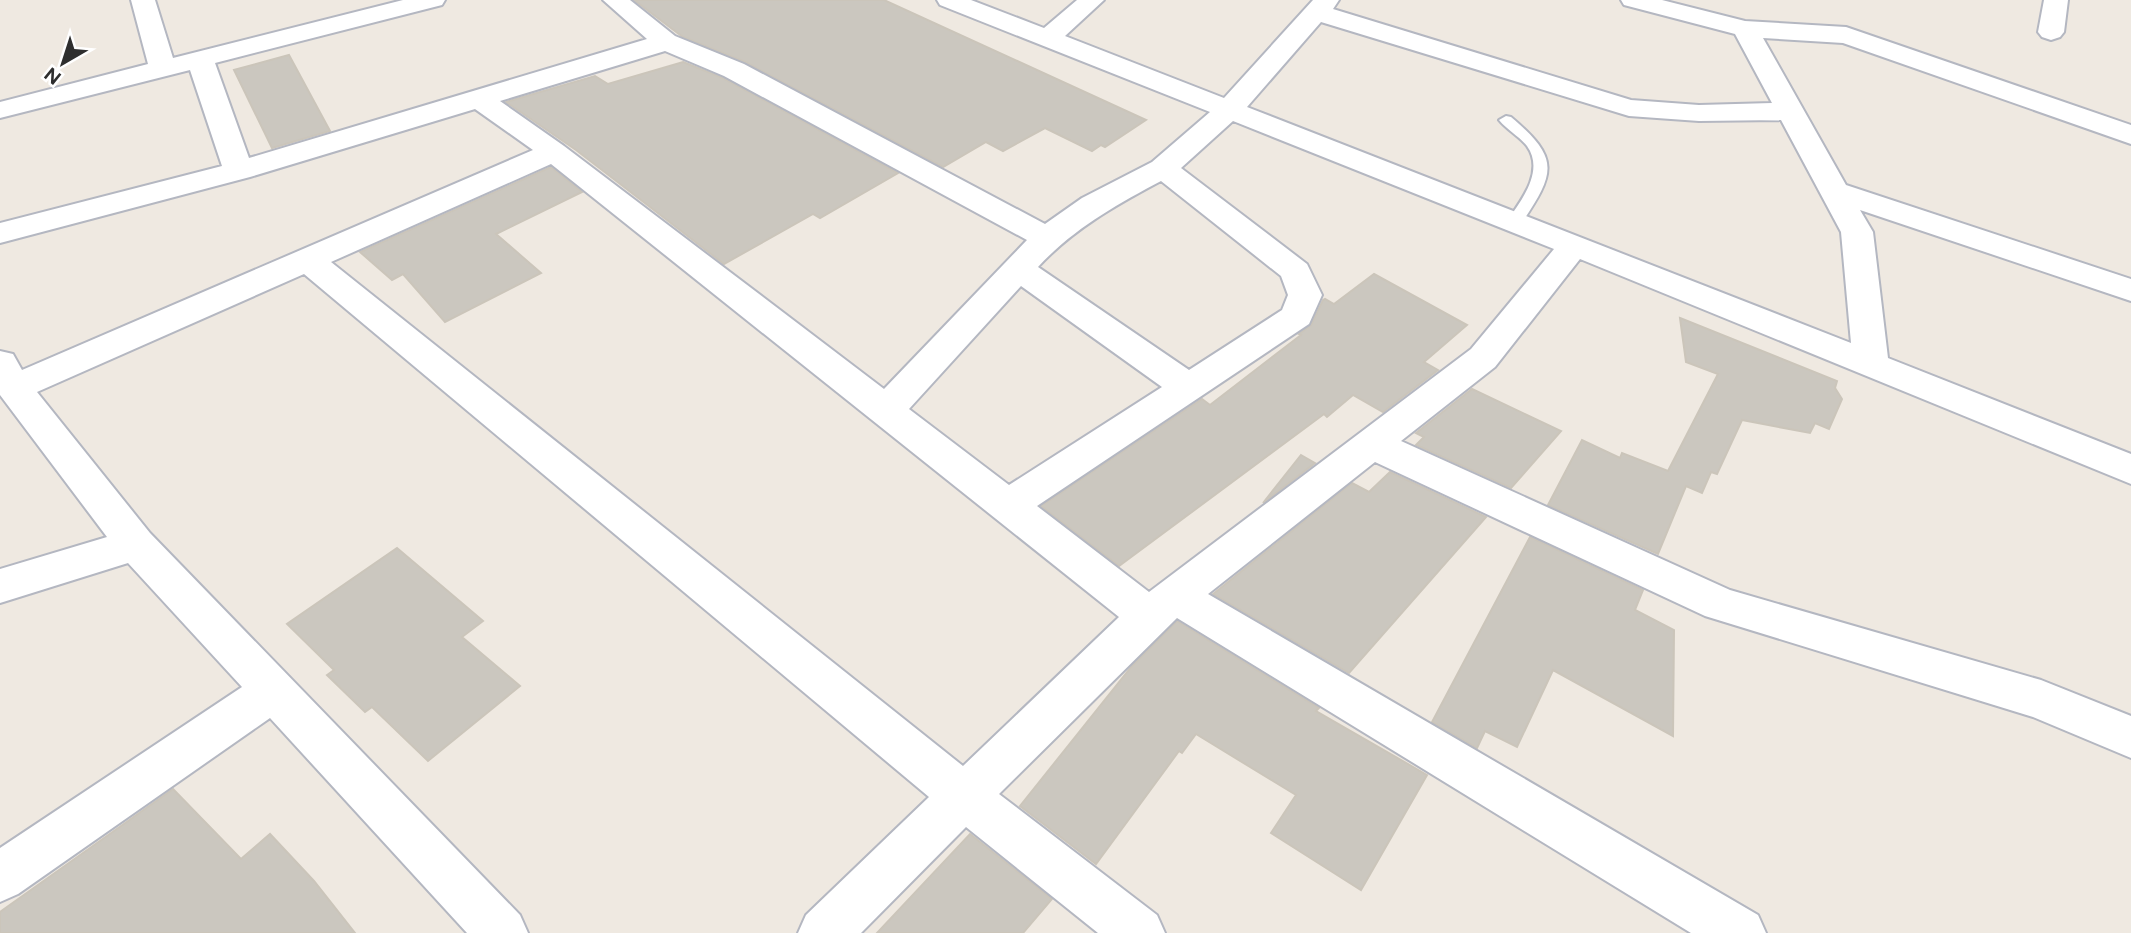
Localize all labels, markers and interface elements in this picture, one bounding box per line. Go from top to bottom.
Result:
north arrow [28,28,98,98]
text: N [40,62,66,89]

